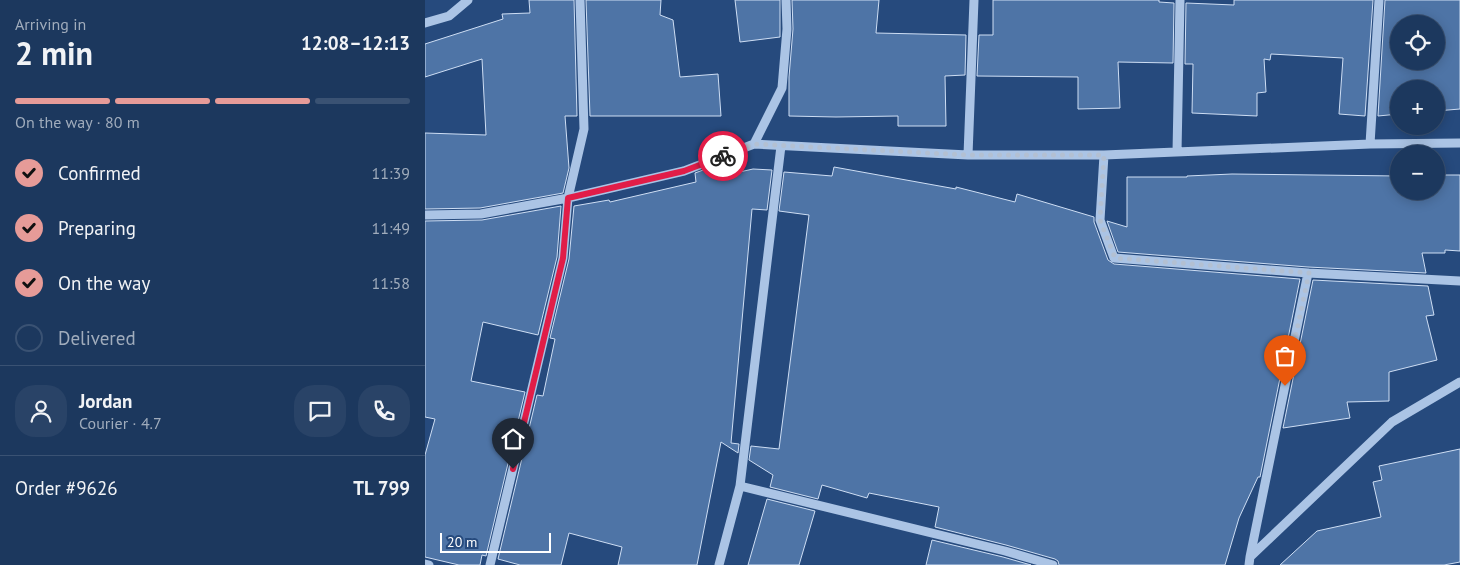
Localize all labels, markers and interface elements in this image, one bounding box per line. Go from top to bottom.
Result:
text: Arriving in [15,14,86,34]
map controls [1390,15,1445,200]
button: locate [1390,15,1445,70]
text: 12:08–12:13 [301,31,410,55]
text: 2 min [15,32,93,74]
button: + [1390,80,1445,135]
text: On the way · 80 m [15,112,140,132]
courier [698,131,748,181]
icon: bike [709,142,737,170]
button: − [1390,145,1445,200]
icon: check [15,159,43,187]
text: Confirmed [58,161,141,185]
text: 11:39 [372,163,410,183]
icon: check [15,214,43,242]
text: Preparing [58,216,136,240]
text: 11:49 [372,218,410,238]
icon: check [15,269,43,297]
text: On the way [58,271,150,295]
text: 11:58 [372,273,410,293]
text: Delivered [58,326,136,350]
pin [1264,335,1306,386]
icon: bag [1271,342,1299,370]
button: person [15,385,67,437]
button: chat [294,385,346,437]
button: phone [358,385,410,437]
text: Jordan [79,389,132,413]
text: Courier · 4.7 [79,413,162,433]
pin [492,418,534,469]
icon: home [499,425,527,453]
text: Order #9626 [15,476,118,500]
text: TL 799 [353,476,410,500]
scale bar [440,530,551,553]
text: 20 m [447,533,477,551]

